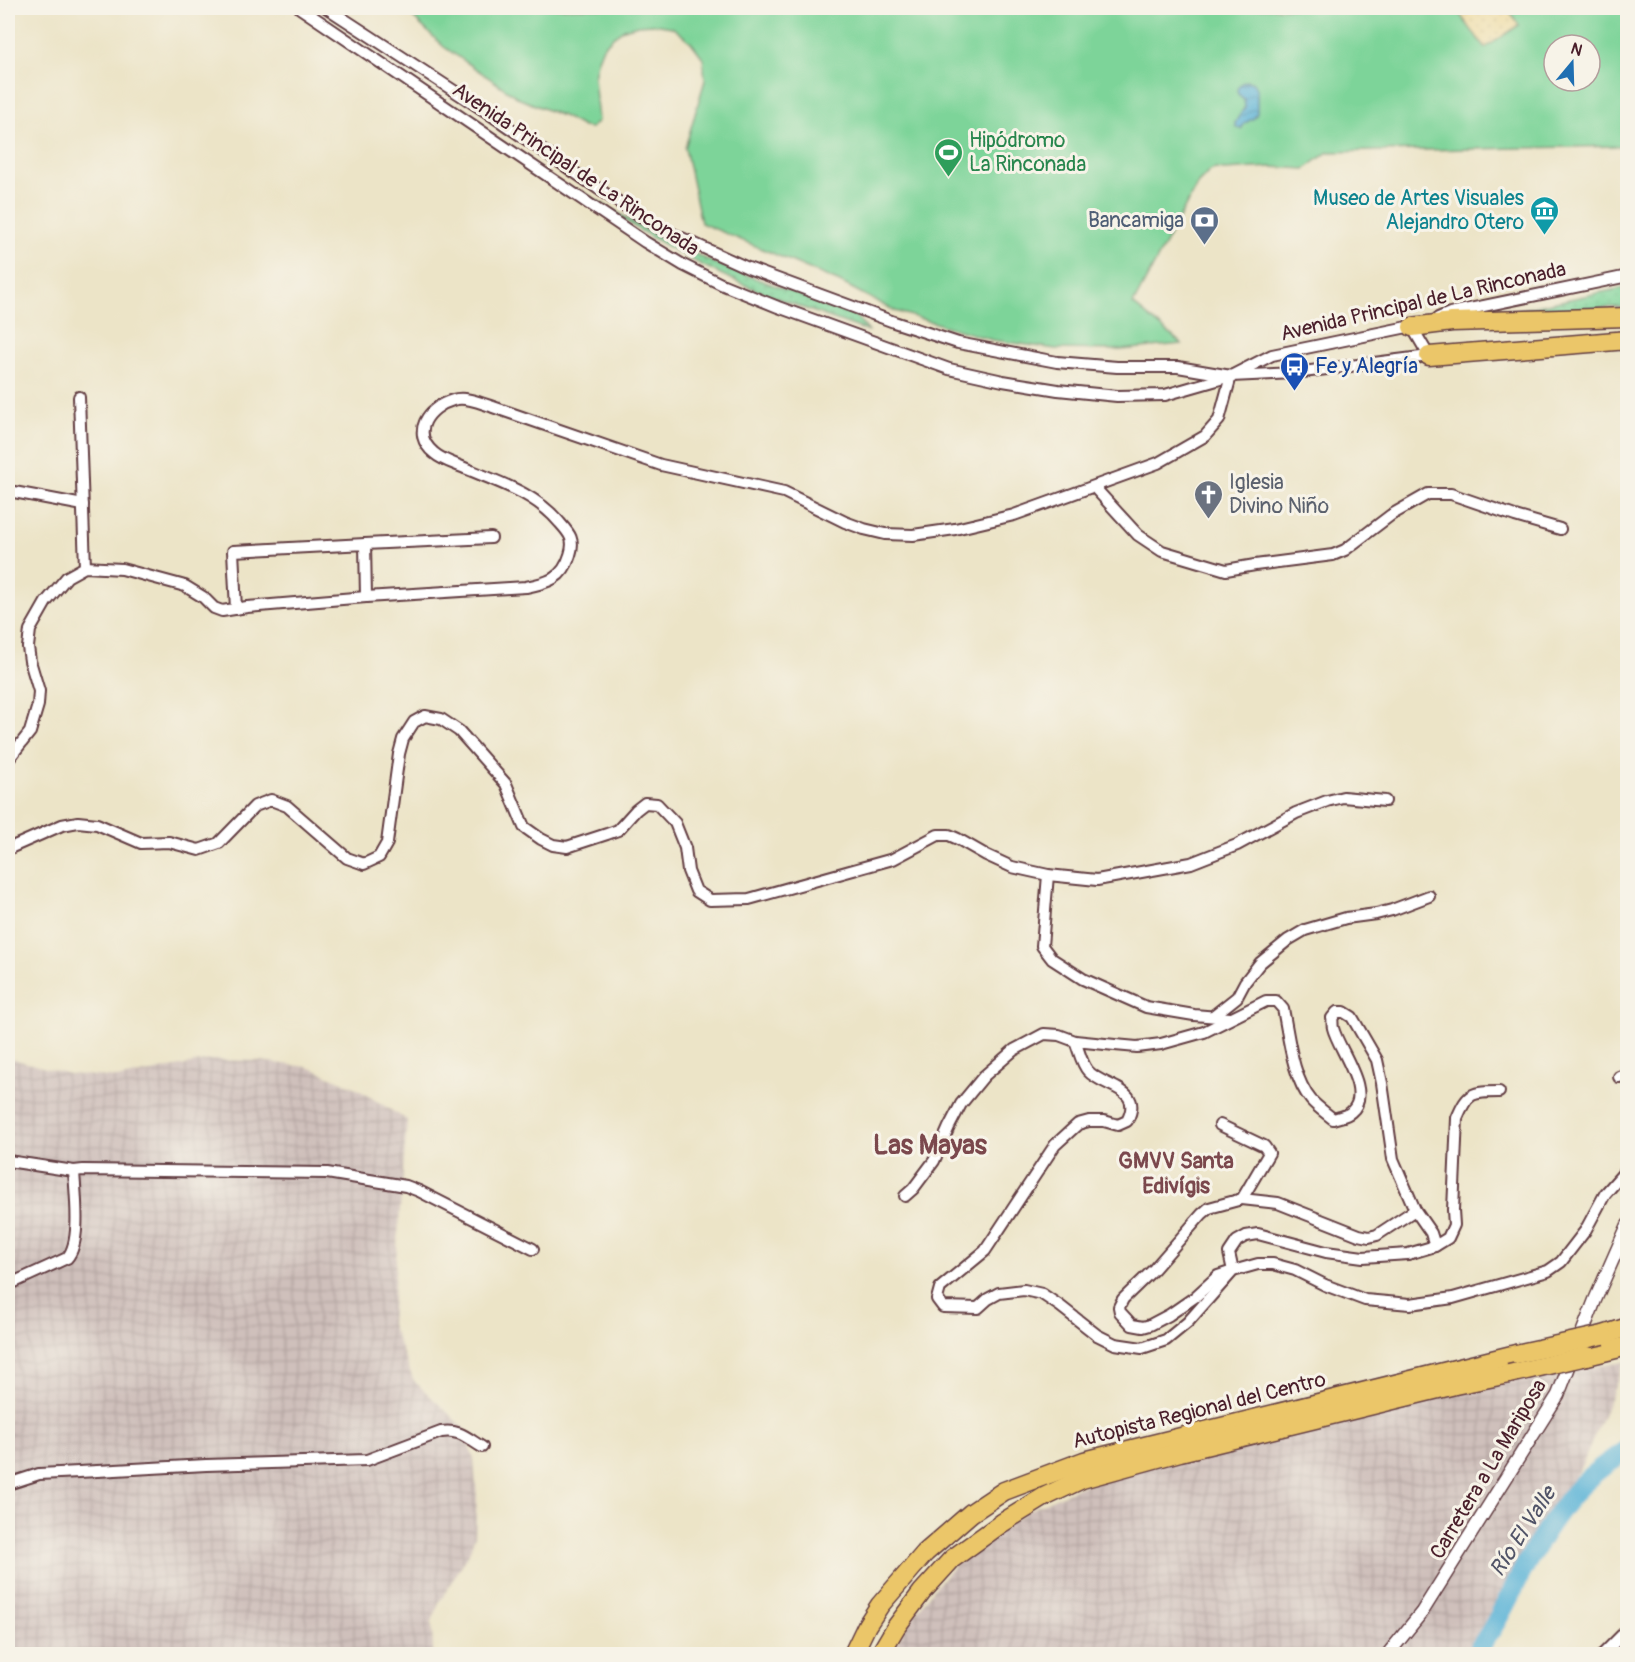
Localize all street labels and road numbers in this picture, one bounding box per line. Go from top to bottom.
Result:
street label: Avenida Principal de La Rinconada [447,76,704,262]
street label: Avenida Principal de La Rinconada [1278,255,1569,348]
street label: Autopista Regional del Centro [1070,1366,1329,1455]
street label: Carretera a La Mariposa [1424,1374,1553,1564]

